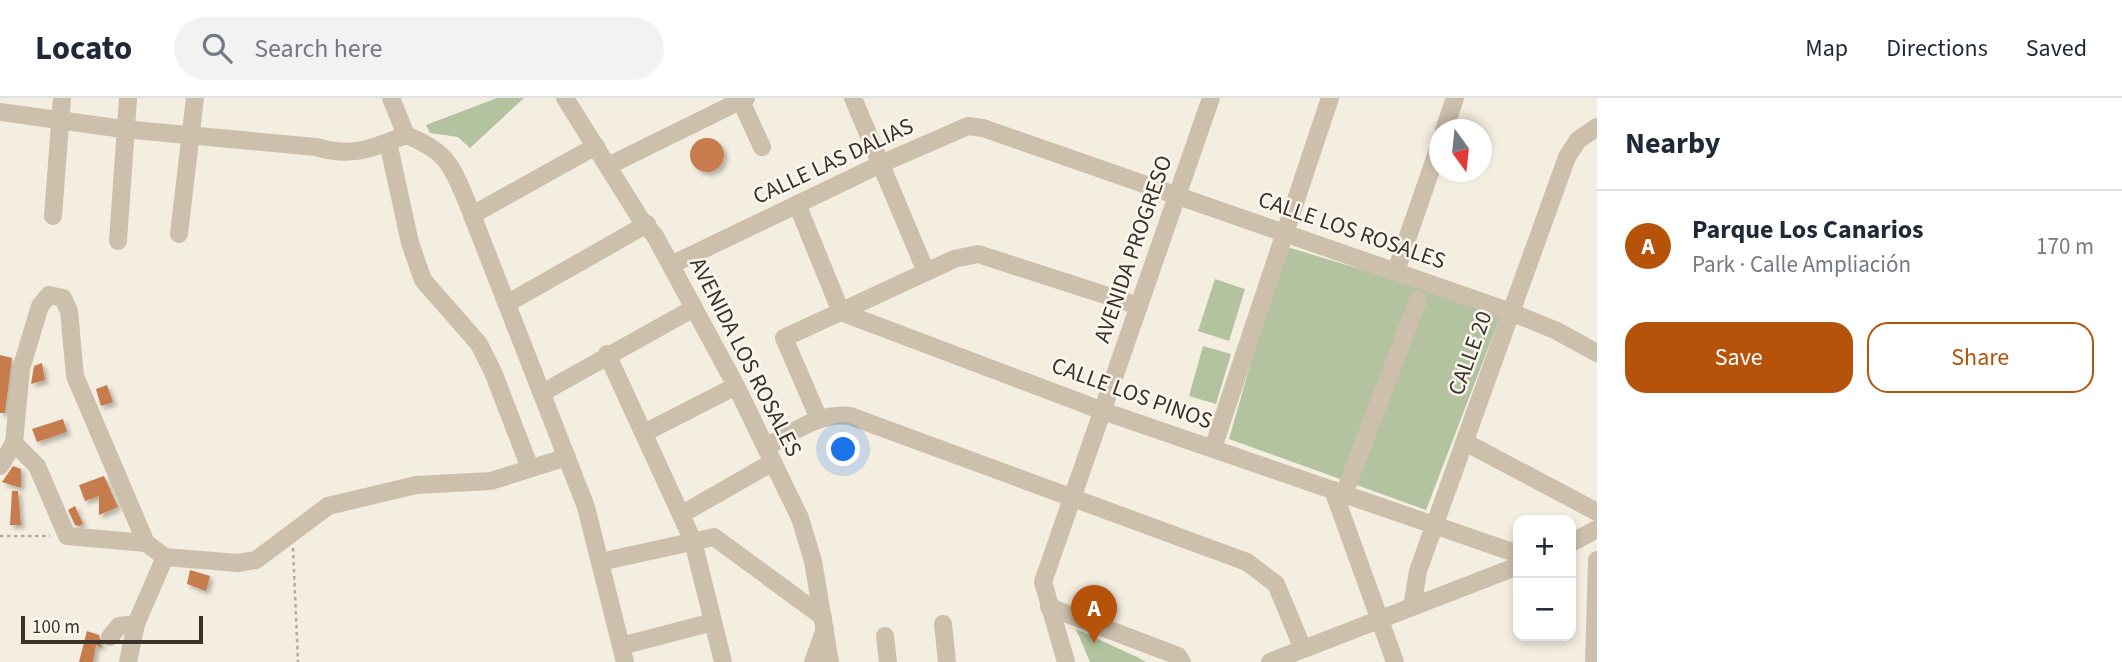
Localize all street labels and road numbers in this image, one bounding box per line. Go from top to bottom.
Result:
street label: CALLE LAS DALIAS [747,109,919,213]
street label: AVENIDA PROGRESO [1085,151,1181,347]
street label: CALLE LOS ROSALES [1254,182,1450,278]
street label: AVENIDA LOS ROSALES [681,252,811,462]
street label: CALLE 20 [1440,306,1500,400]
street label: CALLE LOS PINOS [1047,349,1217,437]

